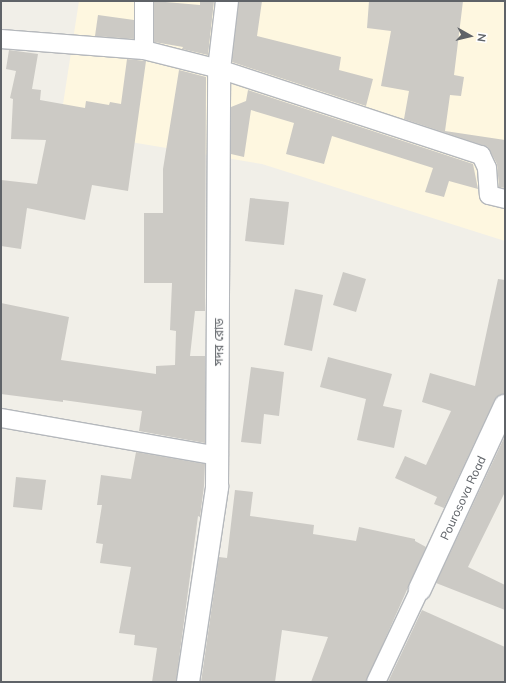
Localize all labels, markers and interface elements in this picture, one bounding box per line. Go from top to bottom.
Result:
north arrow [450,16,490,56]
text: N [474,33,489,43]
street label: সদর রোড [212,318,226,366]
street label: Pourosova Road [437,454,489,542]

